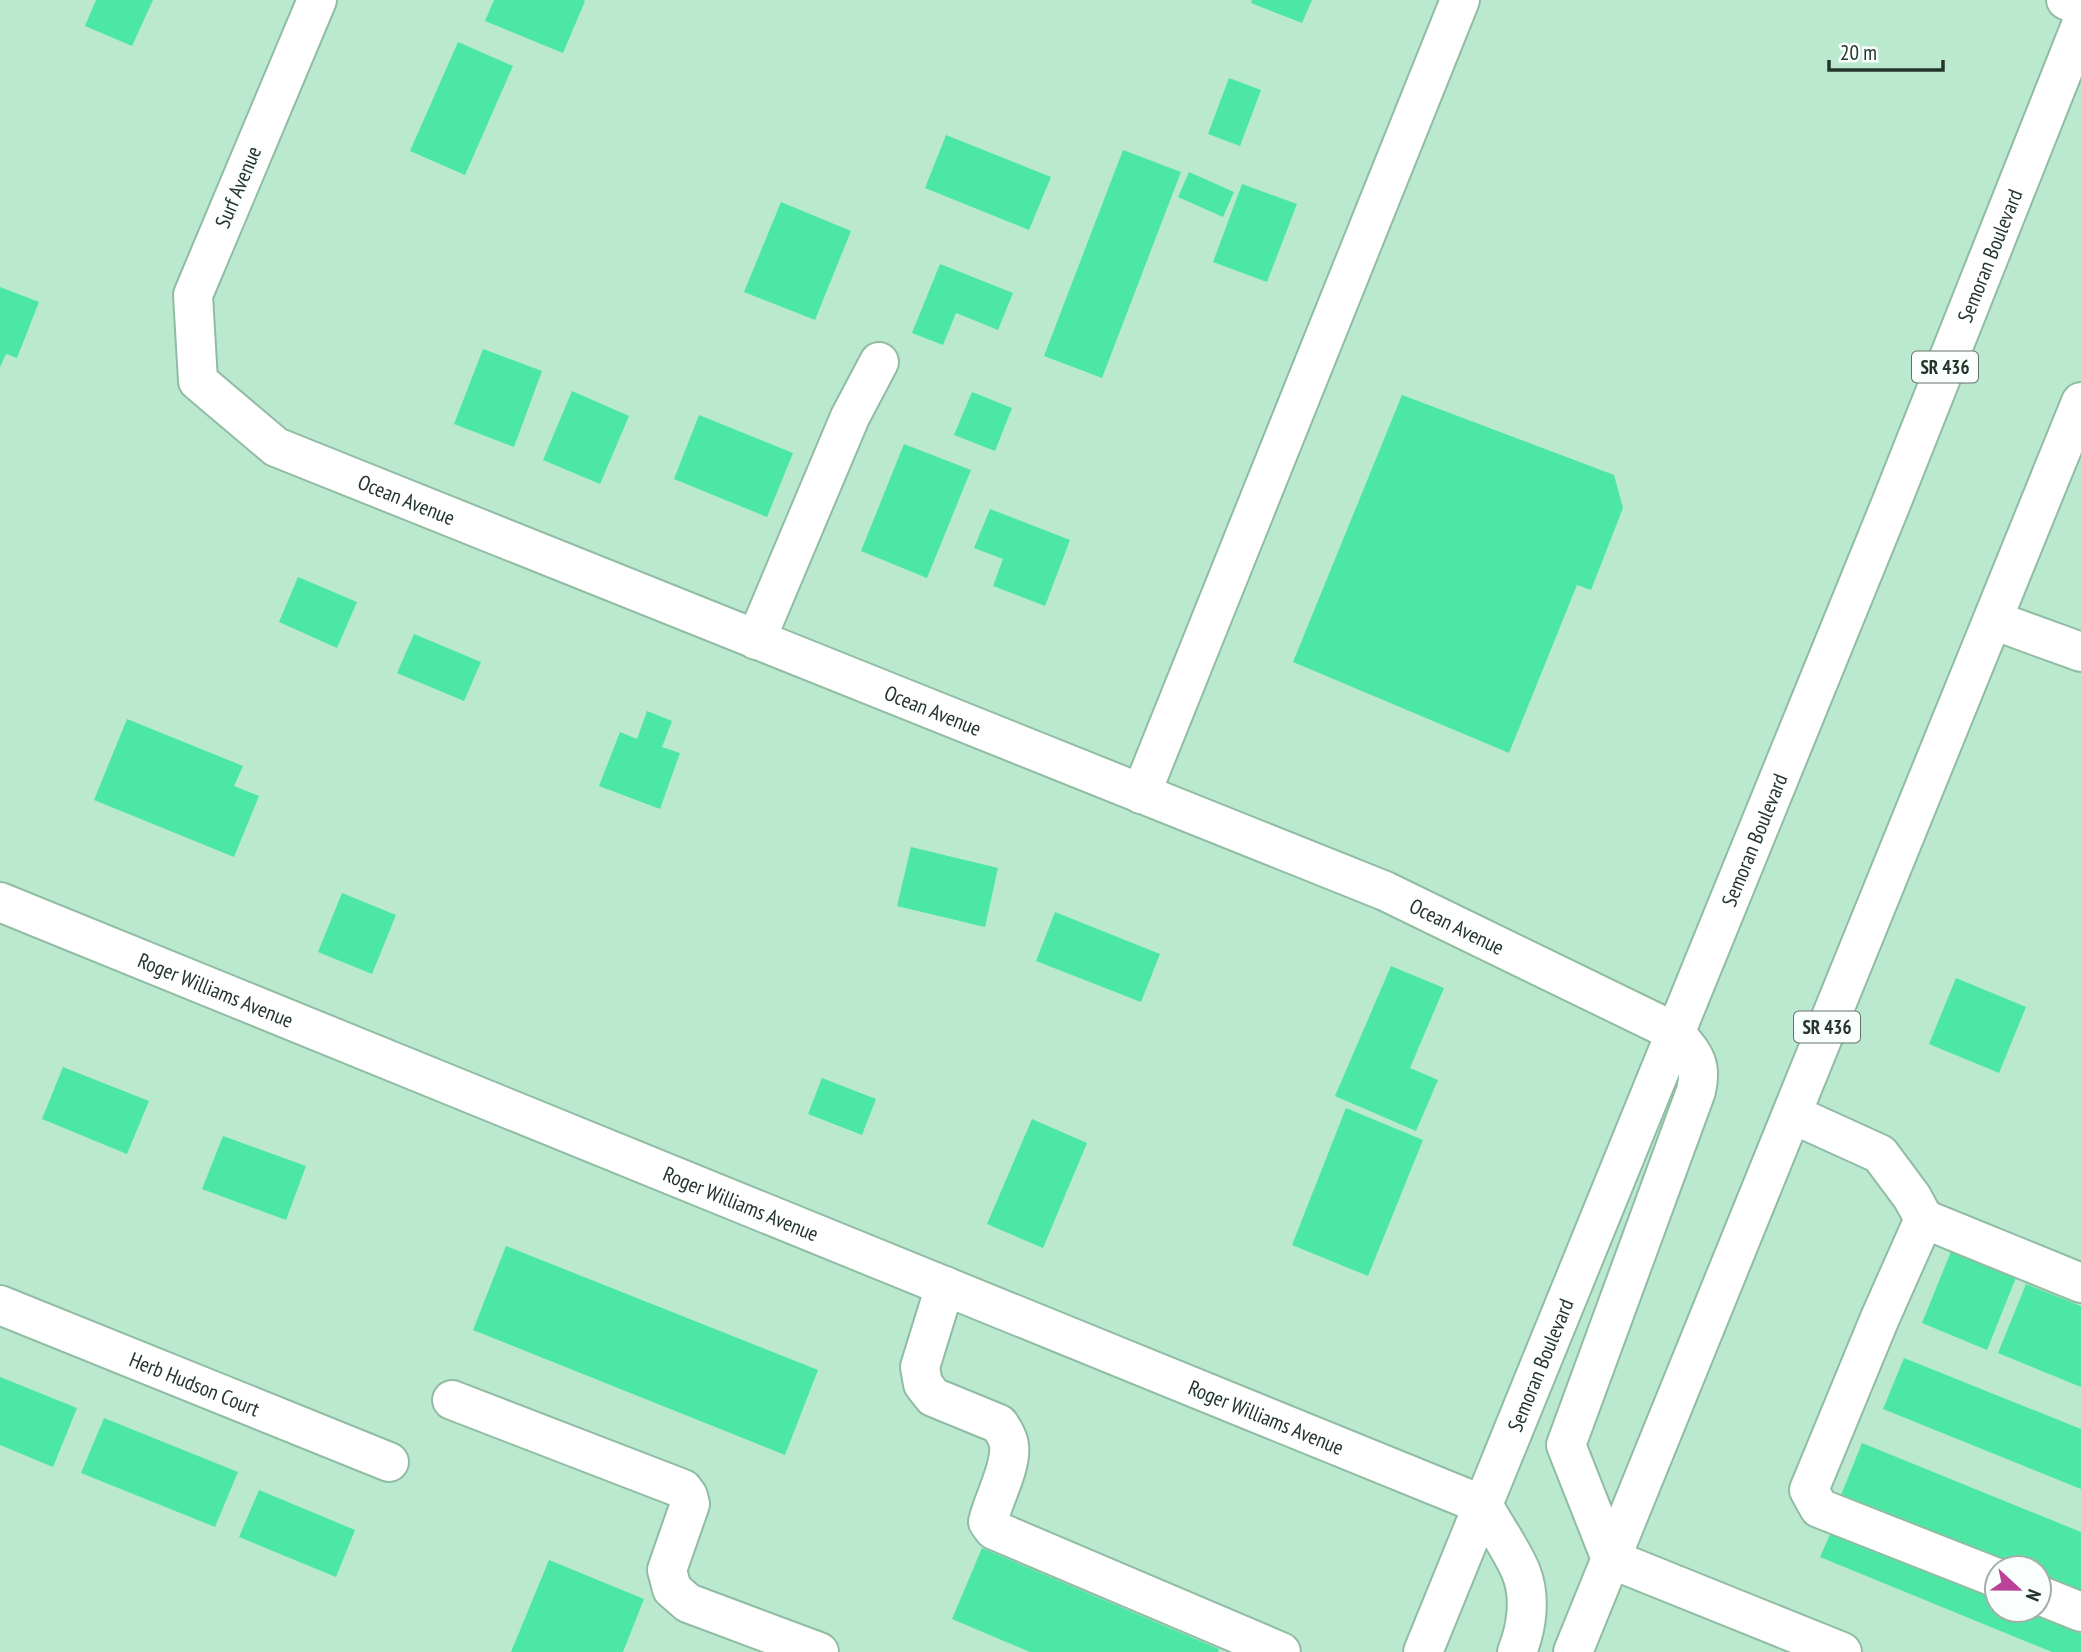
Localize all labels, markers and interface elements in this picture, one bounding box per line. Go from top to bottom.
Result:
scale bar [1829,28,1943,72]
text: 20 m [1840,39,1877,66]
street label: Surf Avenue [209,142,267,232]
street label: Semoran Boulevard [1951,185,2028,326]
road number: SR 436 [1912,352,1978,382]
street label: Ocean Avenue [354,468,459,531]
street label: Ocean Avenue [881,679,985,742]
street label: Semoran Boulevard [1715,769,1793,910]
street label: Ocean Avenue [1405,892,1509,960]
street label: Roger Williams Avenue [134,946,298,1033]
road number: SR 436 [1794,1012,1860,1042]
street label: Roger Williams Avenue [659,1160,823,1247]
street label: Semoran Boulevard [1501,1295,1579,1435]
street label: Herb Hudson Court [126,1345,264,1422]
street label: Roger Williams Avenue [1185,1373,1348,1461]
north arrow [1983,1554,2053,1624]
text: N [2021,1586,2047,1605]

